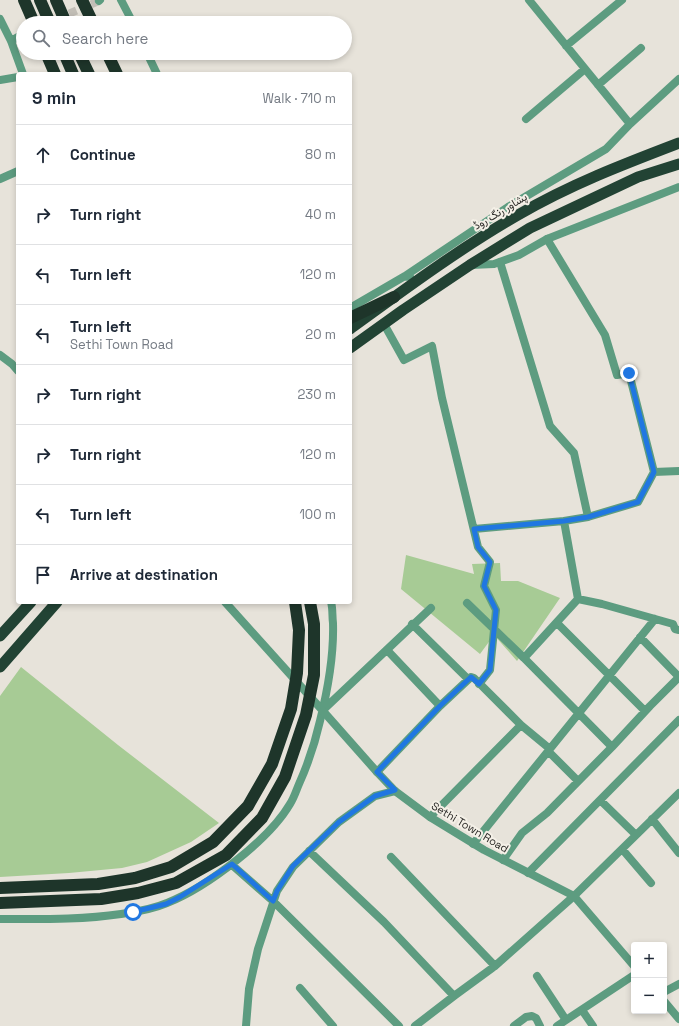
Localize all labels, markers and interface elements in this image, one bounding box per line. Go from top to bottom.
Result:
search box [16,16,352,60]
icon: search [30,27,52,49]
text: Search here [62,29,148,48]
text: 9 min [32,87,76,109]
text: Walk · 710 m [263,90,336,107]
icon: ahead [32,144,54,166]
text: Continue [70,145,136,164]
text: 80 m [305,146,336,163]
street label: پشاور رنگ روڈ [471,190,530,233]
icon: right [32,204,54,226]
text: Turn right [70,205,141,224]
text: 40 m [305,206,336,223]
icon: left [32,264,54,286]
text: Turn left [70,265,132,284]
text: 120 m [300,266,336,283]
text: Turn left [70,317,132,336]
icon: left [32,324,54,346]
text: 20 m [305,326,336,343]
text: Sethi Town Road [70,336,173,353]
route end [620,364,638,382]
icon: right [32,384,54,406]
text: Turn right [70,385,141,404]
text: 230 m [298,386,336,403]
icon: right [32,444,54,466]
text: Turn right [70,445,141,464]
text: 120 m [300,446,336,463]
icon: left [32,504,54,526]
text: Turn left [70,505,132,524]
text: 100 m [299,506,336,523]
icon: arrive [32,564,54,586]
text: Arrive at destination [70,565,218,584]
street label: Sethi Town Road [429,798,511,856]
route start [124,903,142,921]
map controls [631,942,667,1014]
button: + [631,942,667,978]
button: − [631,978,667,1014]

